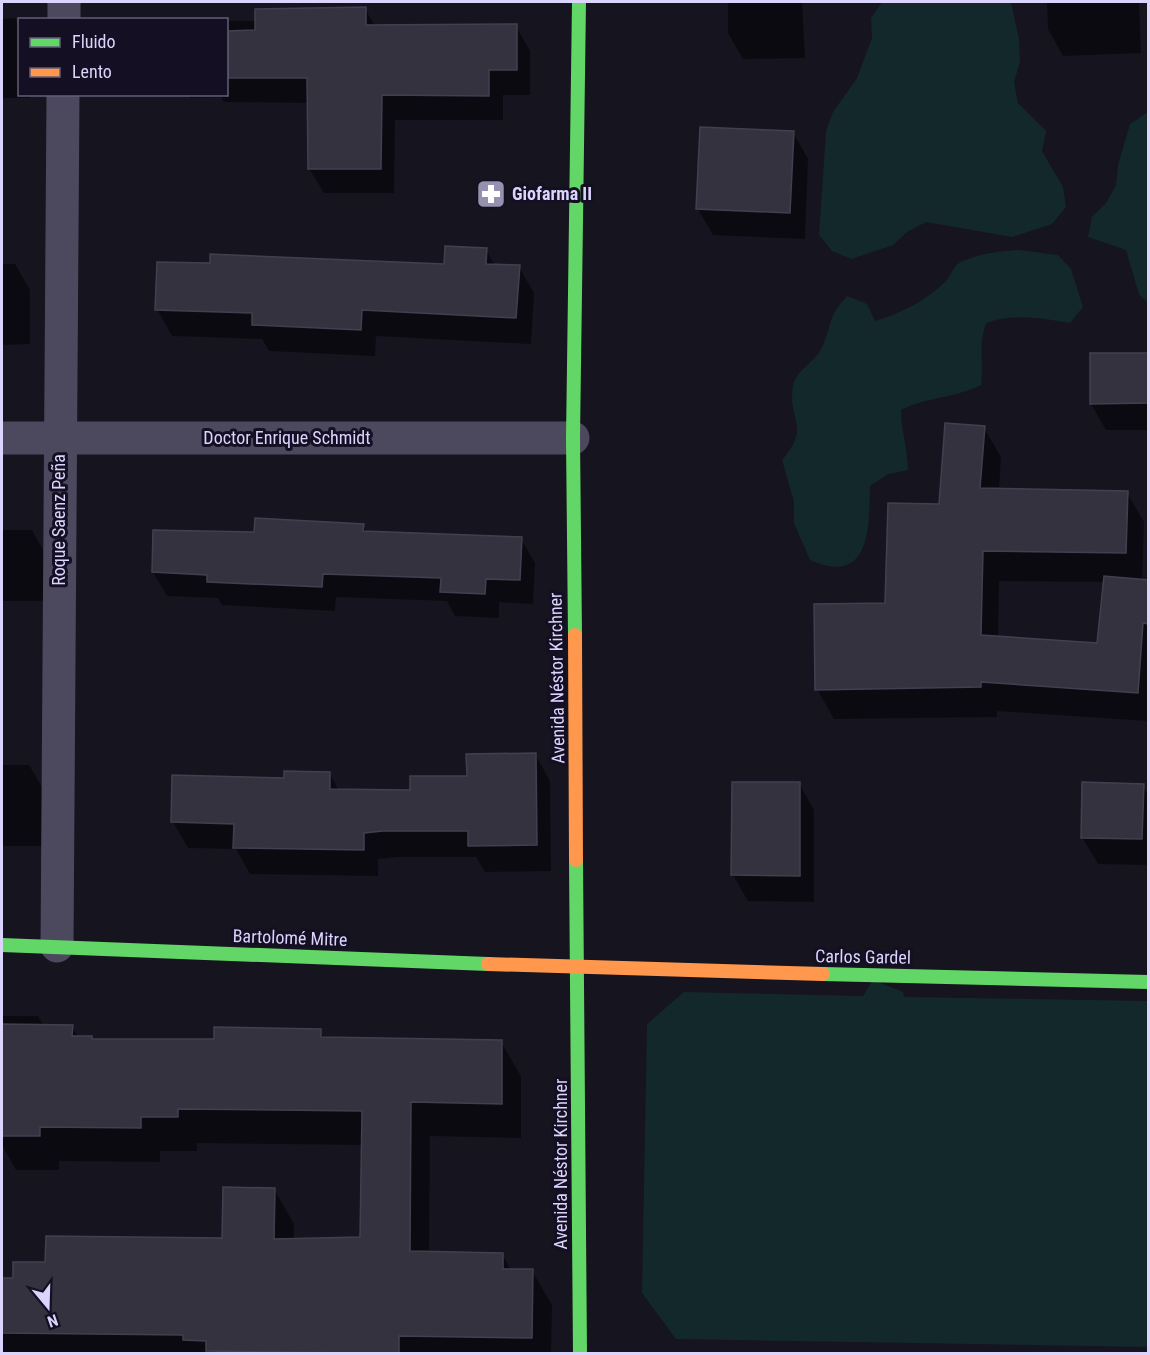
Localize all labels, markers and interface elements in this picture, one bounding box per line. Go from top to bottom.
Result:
legend [18,18,228,96]
text: Fluido [72,31,116,52]
text: Lento [72,61,112,82]
pharmacy icon: Giofarma II [475,178,507,210]
place label: Giofarma II [512,183,592,204]
street label: Doctor Enrique Schmidt [203,427,371,448]
street label: Roque Saenz Peña [48,454,69,586]
street label: Avenida Néstor Kirchner [545,592,568,764]
street label: Bartolomé Mitre [232,925,348,950]
street label: Carlos Gardel [815,945,911,968]
street label: Avenida Néstor Kirchner [550,1078,571,1250]
north arrow [18,1277,78,1337]
text: N [45,1310,60,1331]

